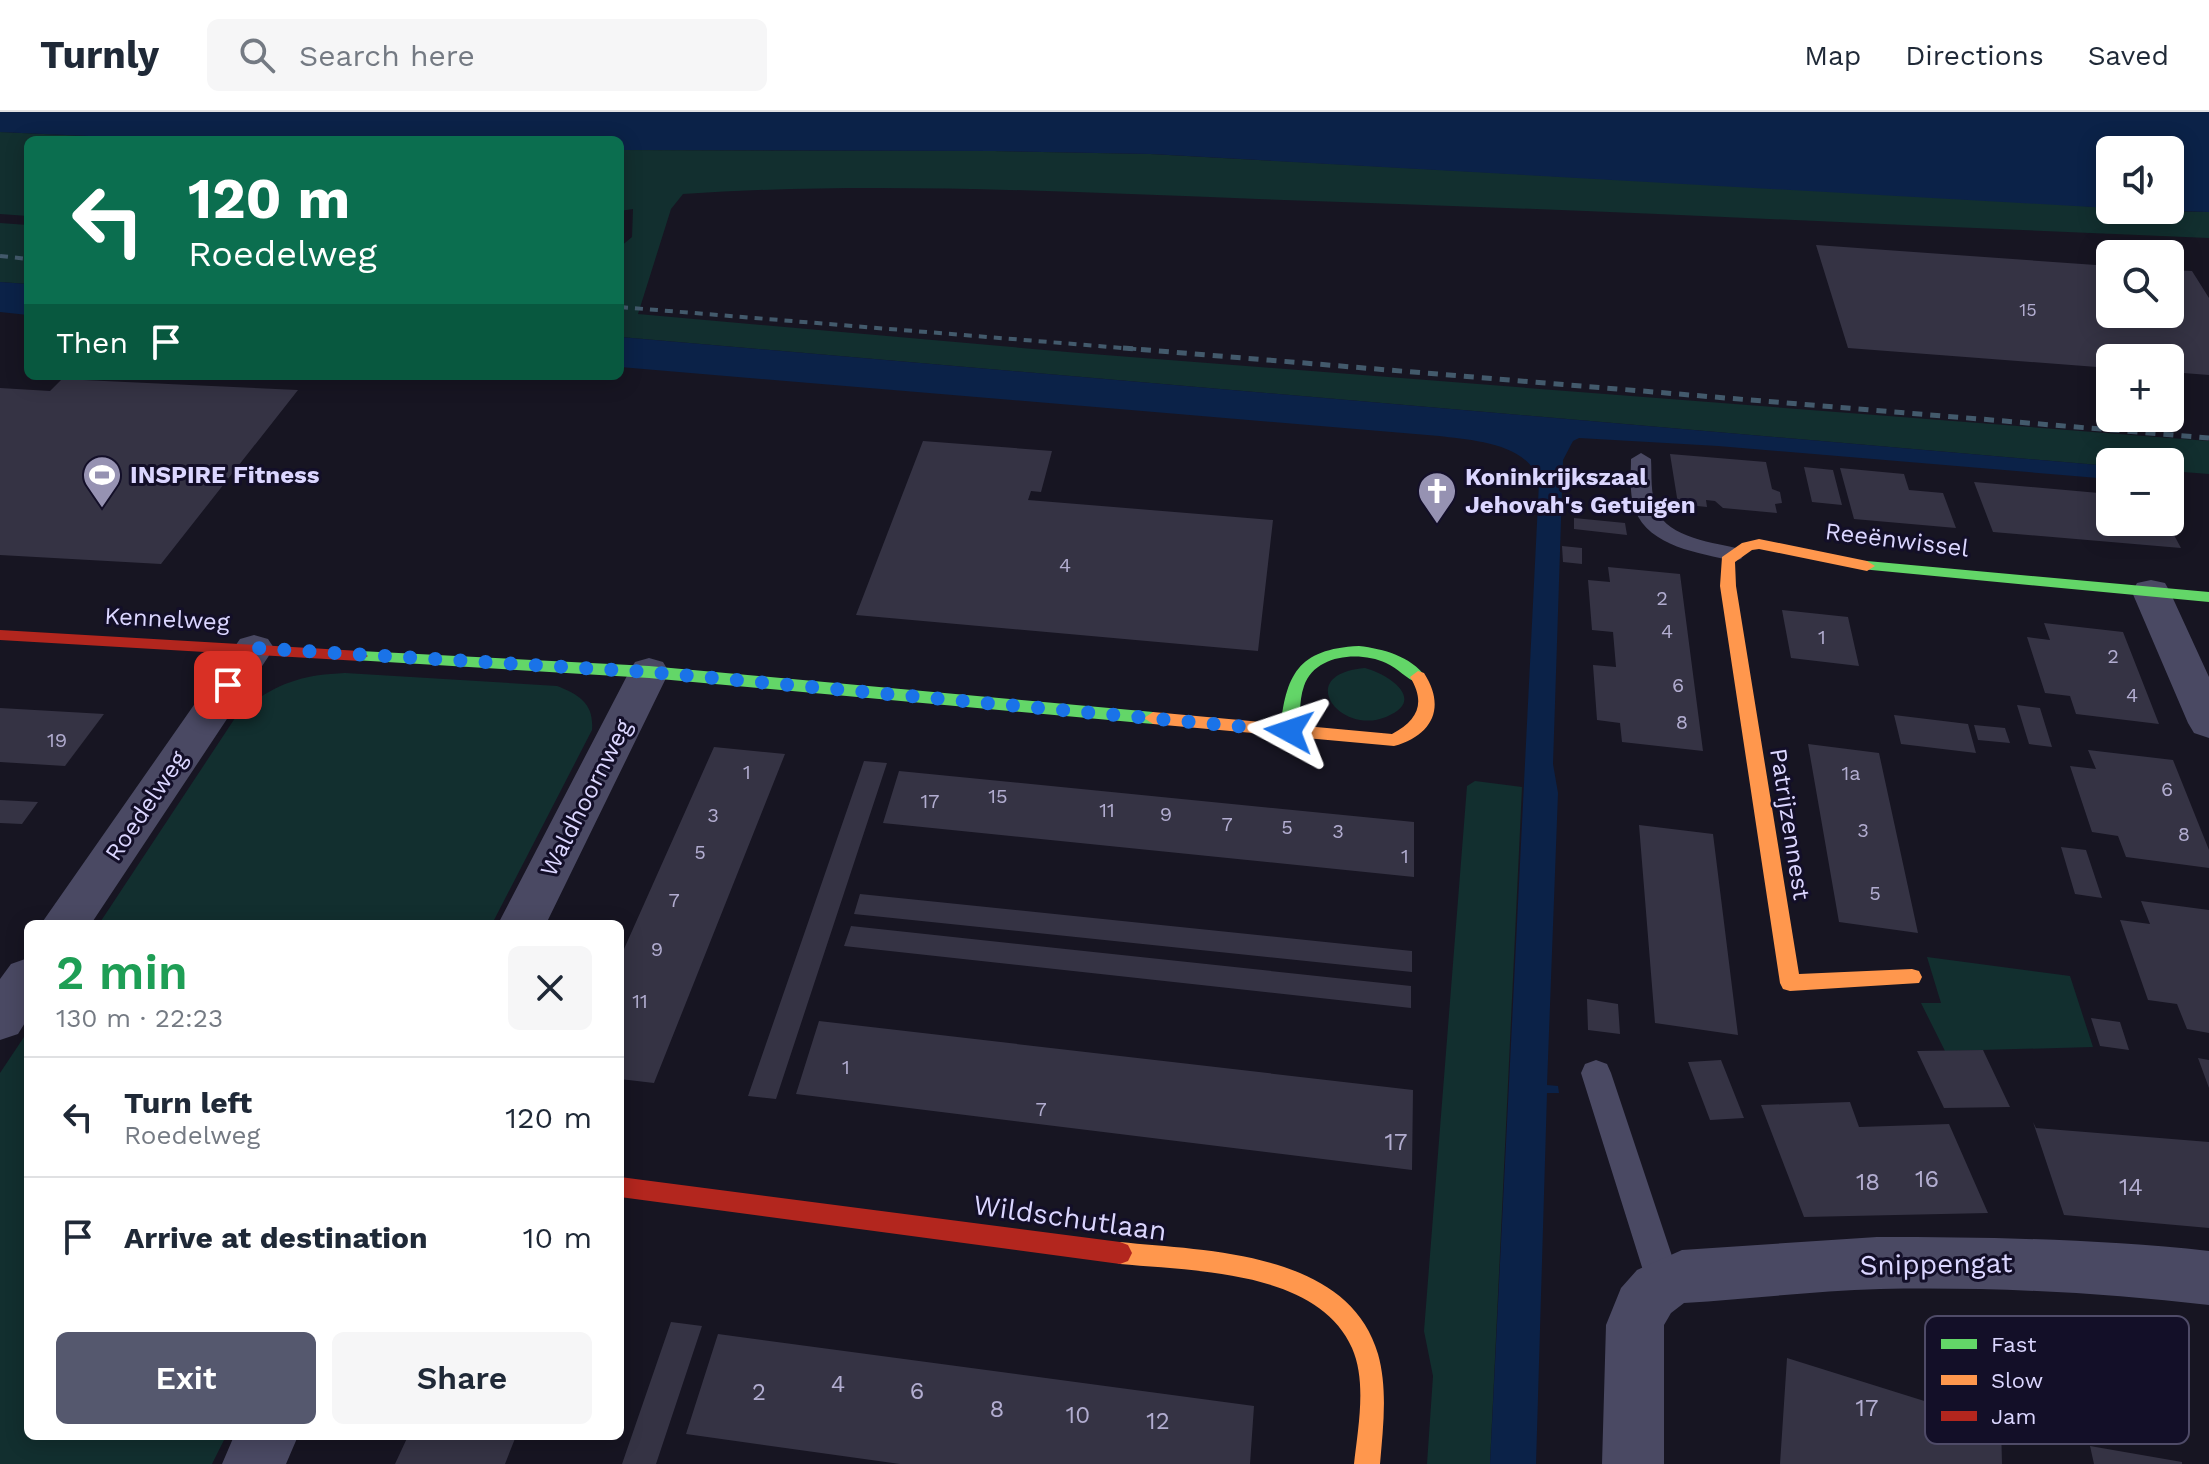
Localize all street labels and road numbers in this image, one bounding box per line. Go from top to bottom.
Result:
street label: Reeënwissel [1823,517,1971,563]
street label: Kennelweg [104,602,231,636]
street label: Waldhoornweg [534,715,638,881]
street label: Roedelweg [99,746,193,866]
street label: Patrijzennest [1764,746,1816,902]
street label: Wildschutlaan [971,1188,1169,1248]
street label: Snippengat [1859,1246,2013,1282]

